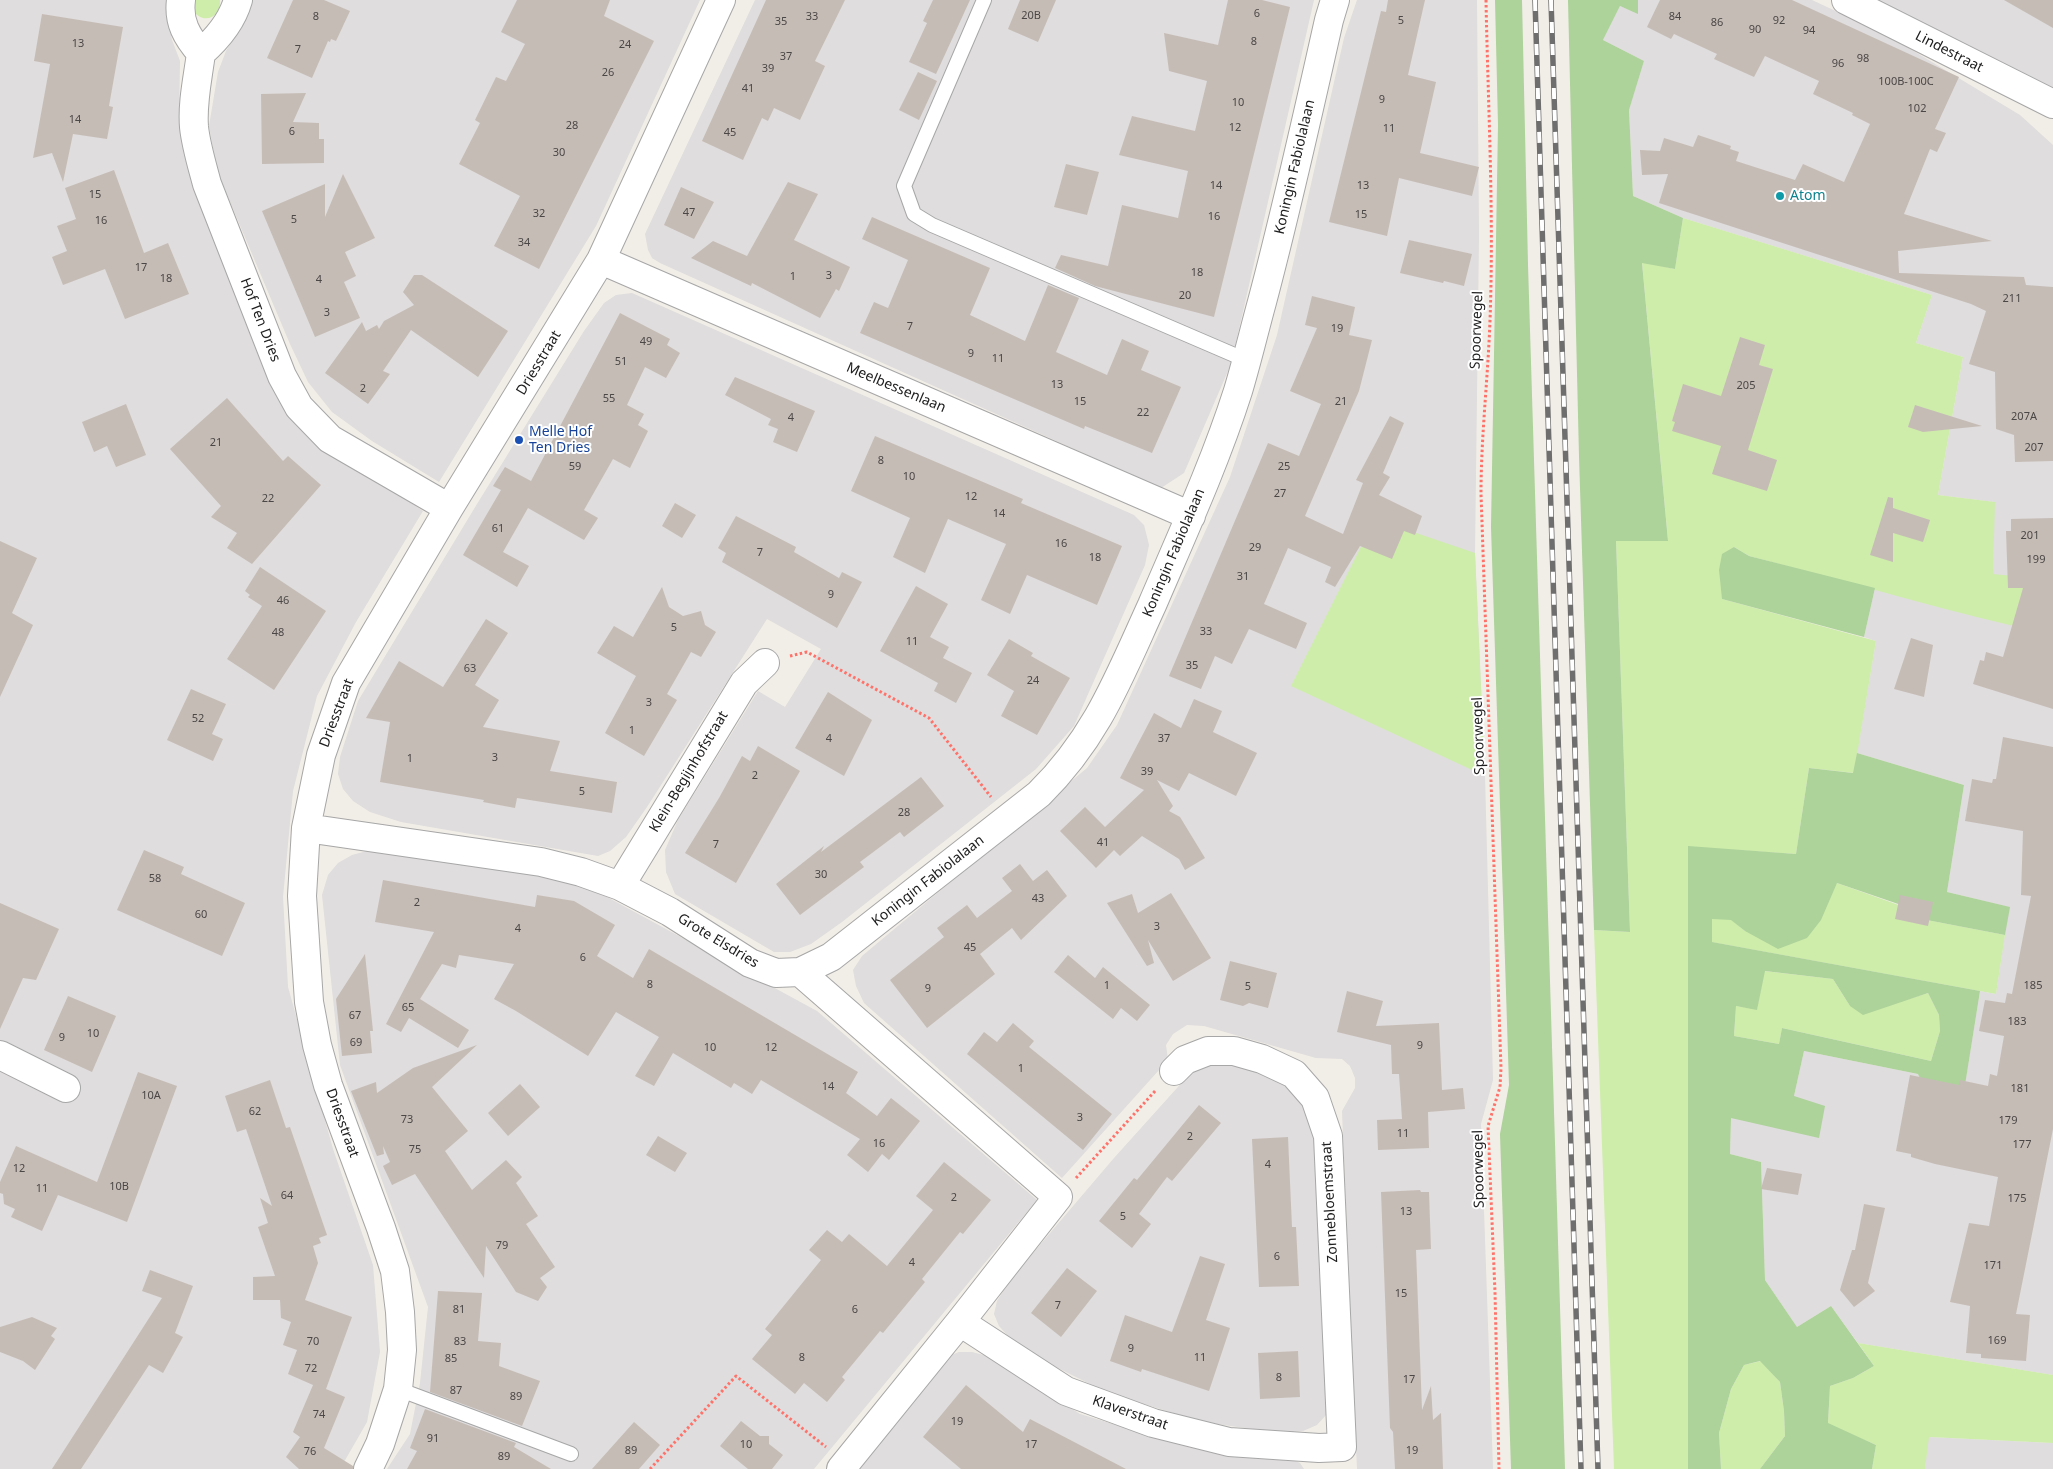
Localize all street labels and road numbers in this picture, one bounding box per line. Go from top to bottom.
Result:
street label: Lindestraat [1912,28,1986,76]
street label: Koningin Fabiolalaan [1271,98,1319,236]
street label: Hof Ten Dries [236,276,284,364]
street label: Spoorwegel [1467,291,1487,369]
street label: Driesstraat [513,328,565,398]
street label: Meelbessenlaan [844,359,948,417]
street label: Koningin Fabiolalaan [1139,486,1209,620]
street label: Driesstraat [316,676,358,750]
street label: Spoorwegel [1469,697,1489,775]
street label: Klein-Begijnhofstraat [646,708,732,836]
street label: Koningin Fabiolalaan [869,832,987,930]
street label: Grote Elsdries [674,910,762,972]
street label: Driesstraat [322,1086,362,1160]
street label: Spoorwegel [1470,1130,1488,1208]
street label: Zonnebloemstraat [1318,1141,1342,1263]
street label: Klaverstraat [1090,1392,1170,1434]

